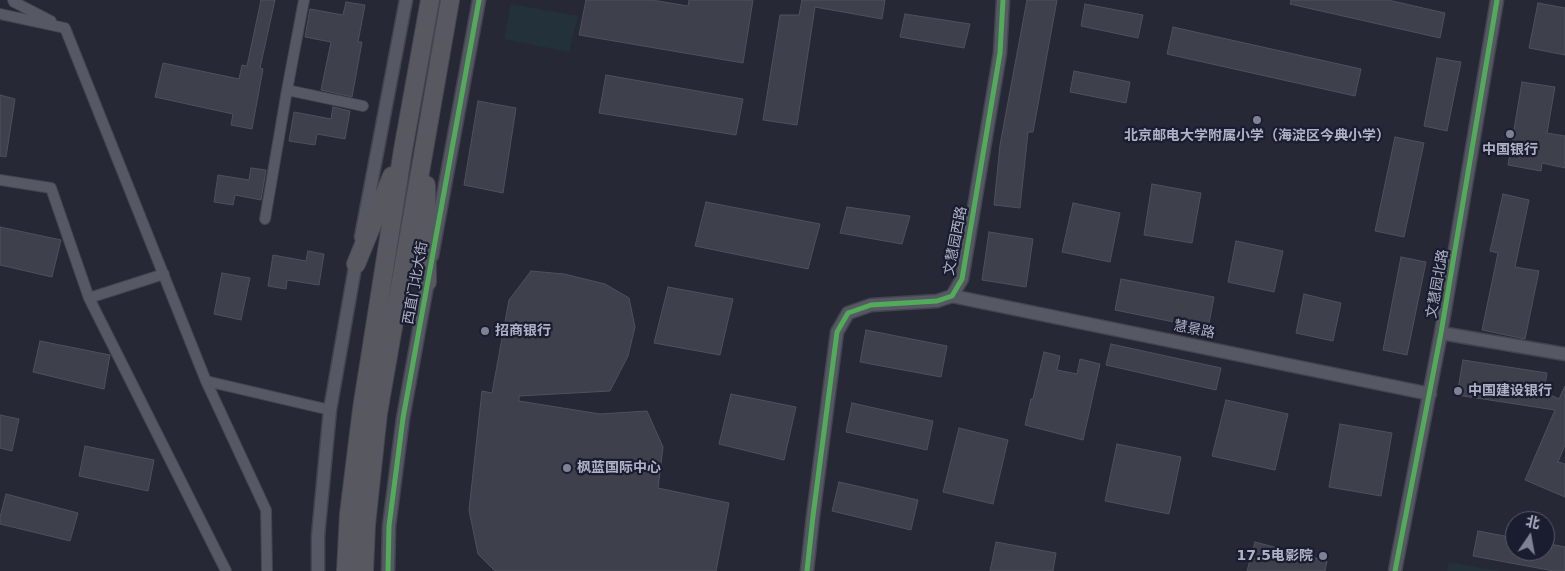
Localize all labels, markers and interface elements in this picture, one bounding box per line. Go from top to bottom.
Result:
marker: 北京邮电大学附属小学（海淀区今典小学） [1251,114,1263,126]
place label: 北京邮电大学附属小学（海淀区今典小学） [1124,128,1390,144]
marker: 中国银行 [1504,128,1516,140]
place label: 中国银行 [1482,142,1538,158]
street label: 文慧园西路 [941,205,971,277]
street label: 西直门北大街 [400,240,432,326]
street label: 文慧园北路 [1424,248,1452,320]
street label: 慧景路 [1172,318,1216,342]
place label: 招商银行 [495,323,551,339]
marker: 招商银行 [479,325,491,337]
place label: 中国建设银行 [1468,383,1552,399]
marker: 中国建设银行 [1452,385,1464,397]
place label: 枫蓝国际中心 [577,460,661,476]
marker: 枫蓝国际中心 [561,462,573,474]
north arrow [1505,511,1555,561]
text: 北 [1524,513,1541,532]
place label: 17.5电影院 [1236,548,1313,564]
marker: 17.5电影院 [1317,550,1329,562]

